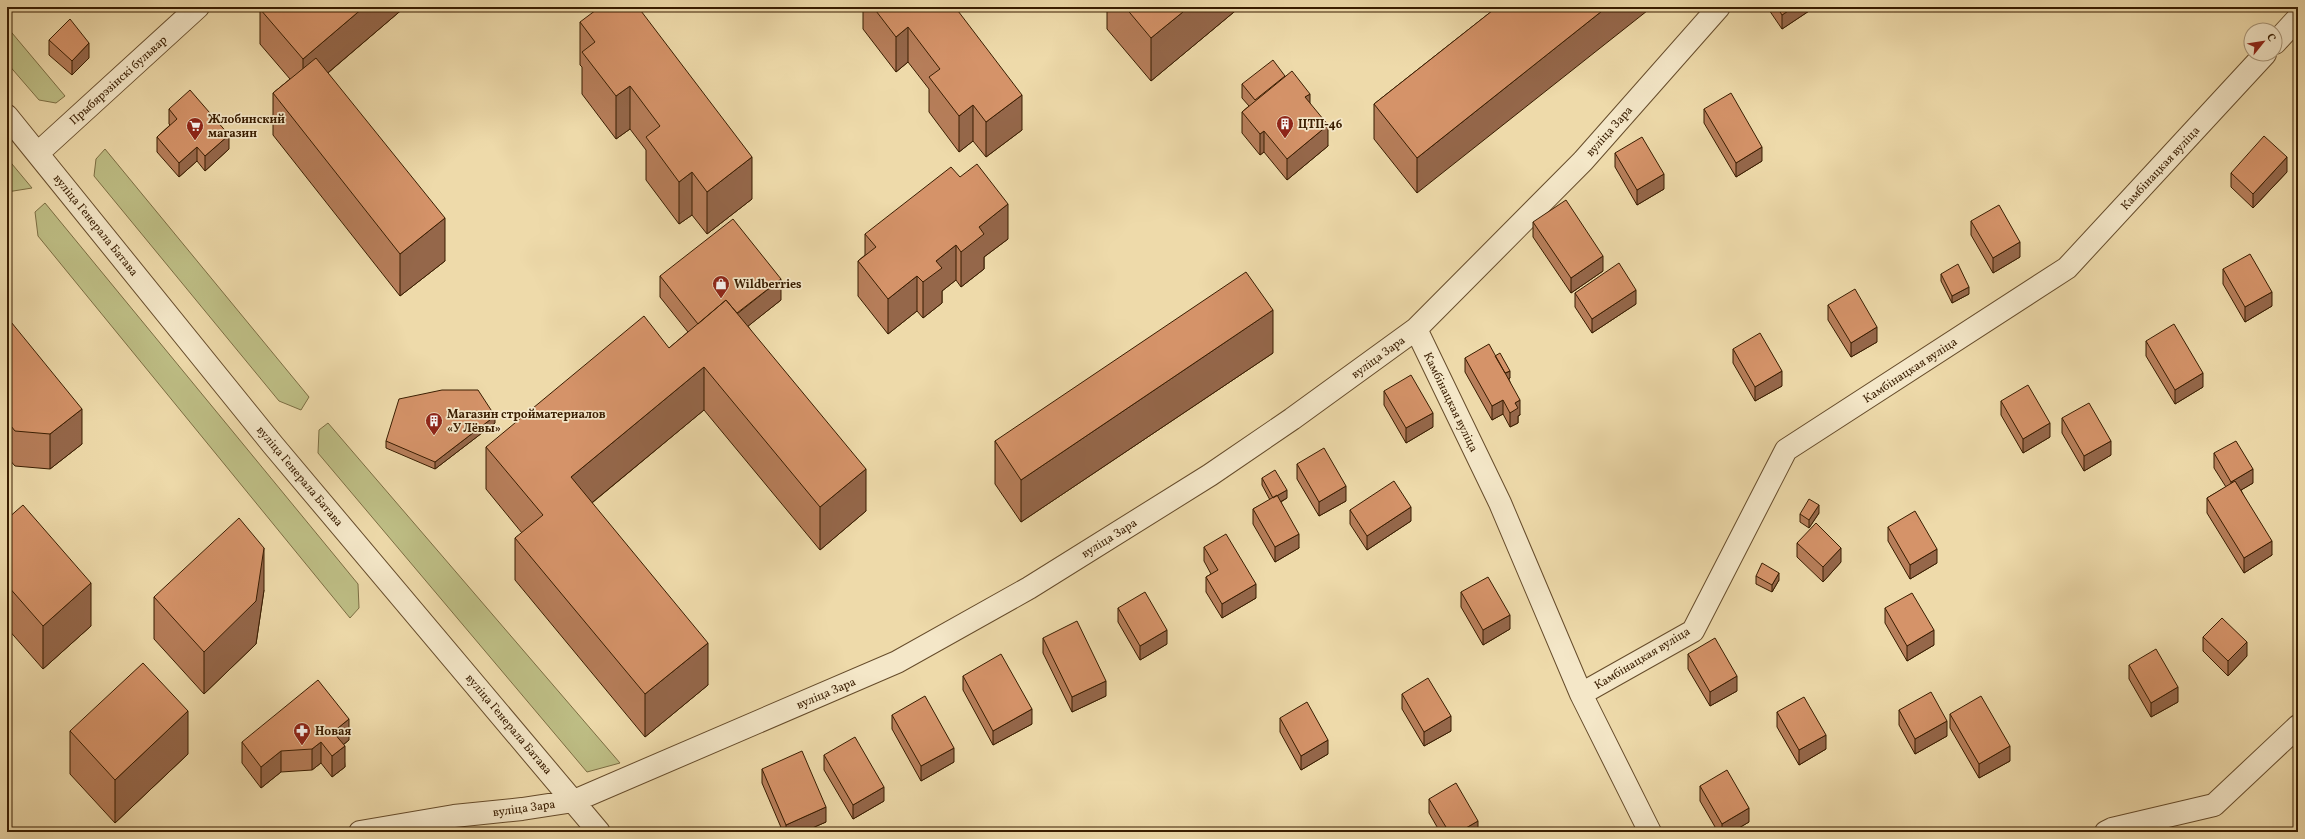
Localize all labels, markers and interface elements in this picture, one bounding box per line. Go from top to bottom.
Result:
north arrow [2243,22,2283,62]
text: С [2262,31,2279,45]
street label: Прыбярэзінскі бульвар [66,32,171,129]
street label: вуліца Зара [1583,103,1637,160]
place label: Жлобинский магазин [208,112,285,142]
building icon: ЦТП-46 [1275,114,1295,139]
supermarket icon: Жлобинский магазин [185,116,205,141]
place label: ЦТП-46 [1298,117,1343,133]
street label: Камбінацкая вуліца [2118,123,2204,214]
street label: вуліца Генерала Батава [49,171,141,280]
shop icon: Wildberries [711,274,731,299]
place label: Wildberries [734,277,802,293]
street label: вуліца Зара [1348,333,1409,383]
street label: Камбінацкая вуліца [1860,334,1961,407]
street label: Камбінацкая вуліца [1419,350,1481,455]
place label: Магазин стройматериалов «У Лёвы» [447,407,606,437]
building icon: Магазин стройматериалов «У Лёвы» [424,411,444,436]
street label: вуліца Генерала Батава [252,423,346,530]
street label: вуліца Зара [1079,515,1141,562]
street label: Камбінацкая вуліца [1592,624,1694,694]
street label: вуліца Генерала Батава [461,671,555,778]
street label: вуліца Зара [794,674,859,714]
pharmacy icon: Новая [292,721,312,746]
place label: Новая [315,724,352,740]
street label: вуліца Зара [492,797,556,821]

